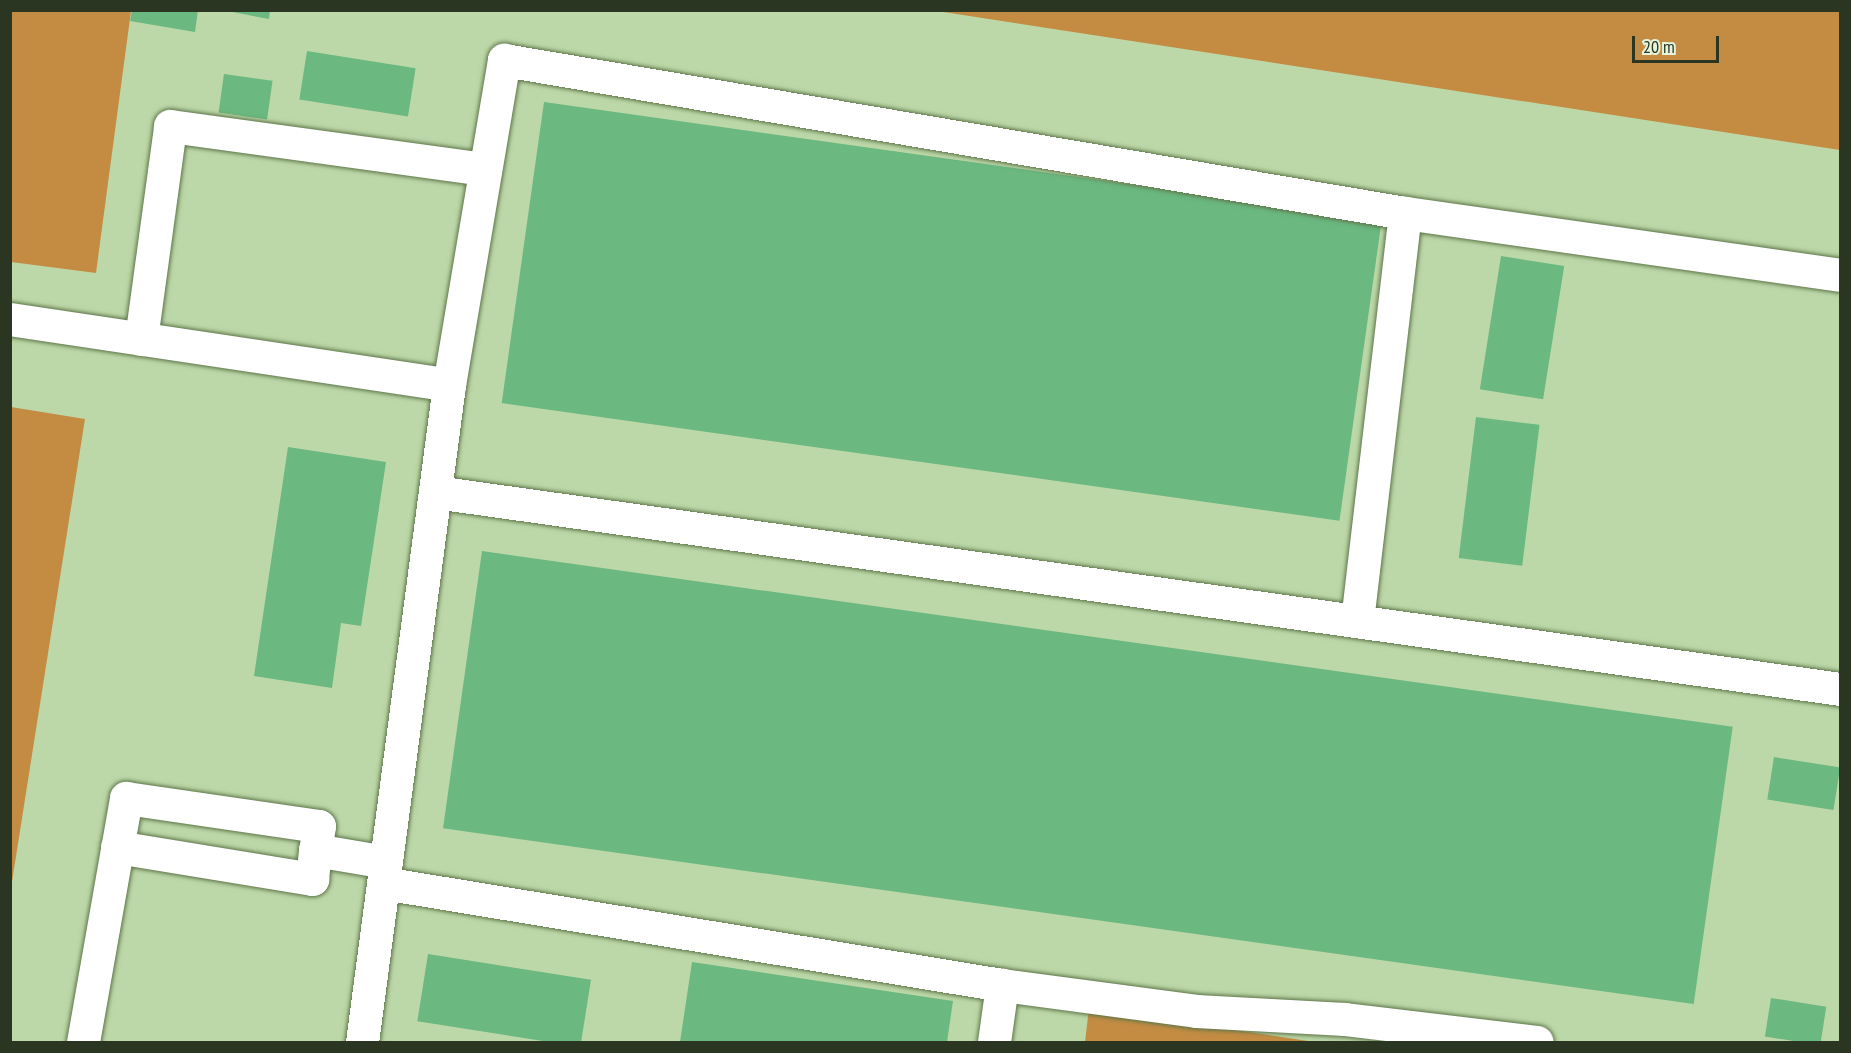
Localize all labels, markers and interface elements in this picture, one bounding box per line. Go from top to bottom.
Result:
scale bar [1635,24,1722,62]
text: 20 m [1643,35,1675,58]

